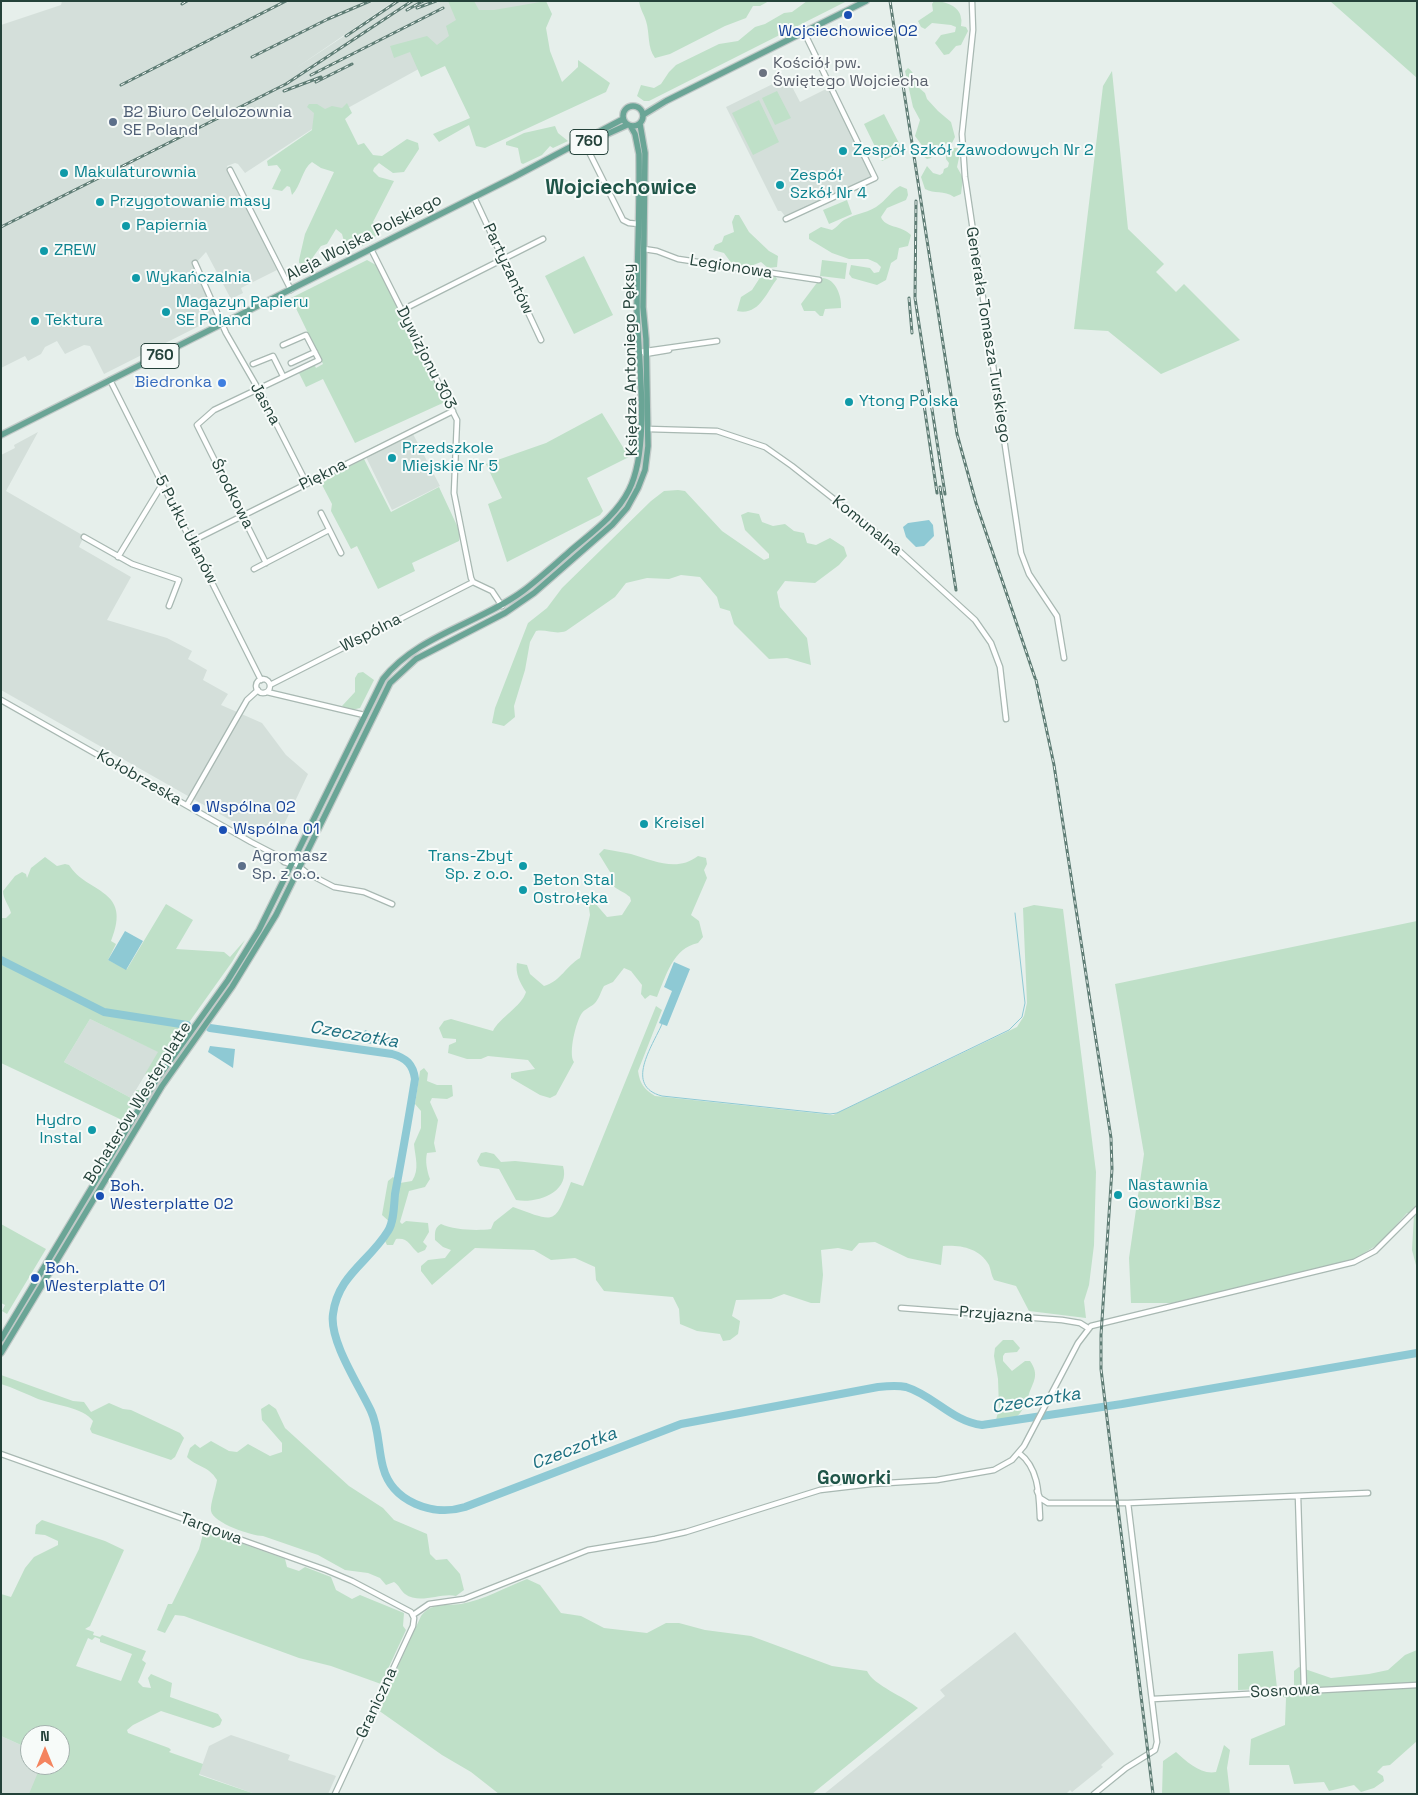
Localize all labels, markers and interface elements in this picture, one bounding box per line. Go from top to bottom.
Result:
marker: Wojciechowice 02 [842,9,854,21]
place label: Wojciechowice 02 [778,22,918,42]
place label: Kościół pw. Świętego Wojciecha [773,54,929,92]
marker: Kościół pw. Świętego Wojciecha [757,67,769,79]
place label: B2 Biuro Celulozownia SE Poland [123,103,292,141]
marker: B2 Biuro Celulozownia SE Poland [107,116,119,128]
road number: 760 [570,130,608,154]
place label: Zespół Szkół Zawodowych Nr 2 [853,141,1094,161]
marker: Zespół Szkół Zawodowych Nr 2 [837,145,849,157]
place label: Makulaturownia [74,163,196,183]
place label: Zespół Szkół Nr 4 [790,166,867,204]
marker: Makulaturownia [58,167,70,179]
district label: Wojciechowice [545,175,697,201]
marker: Zespół Szkół Nr 4 [774,179,786,191]
street label: Aleja Wojska Polskiego [283,190,445,286]
place label: Przygotowanie masy [110,192,271,212]
marker: Przygotowanie masy [94,196,106,208]
place label: Papiernia [136,216,207,236]
marker: Papiernia [120,220,132,232]
street label: Partyzantów [478,220,538,318]
street label: Generała Tomasza Turskiego [961,226,1015,444]
place label: ZREW [54,241,96,261]
marker: ZREW [38,245,50,257]
street label: Legionowa [688,251,774,283]
street label: Księdza Antoniego Pęksy [620,263,642,457]
place label: Wykańczalnia [146,268,251,288]
marker: Wykańczalnia [130,272,142,284]
place label: Magazyn Papieru SE Poland [176,293,308,331]
street label: Dywizjonu 303 [392,304,460,412]
marker: Magazyn Papieru SE Poland [160,306,172,318]
place label: Tektura [45,311,103,331]
marker: Tektura [29,315,41,327]
road number: 760 [141,344,179,368]
place label: Biedronka [135,373,212,393]
marker: Biedronka [216,377,228,389]
street label: Jasna [246,379,284,429]
place label: Ytong Polska [859,392,958,412]
marker: Ytong Polska [843,396,855,408]
place label: Przedszkole Miejskie Nr 5 [402,439,498,477]
marker: Przedszkole Miejskie Nr 5 [386,452,398,464]
street label: Piękna [296,455,350,495]
street label: Środkowa [206,456,258,532]
street label: 5 Pułku Ułanów [150,472,222,588]
street label: Komunalna [828,492,906,560]
street label: Wspólna [337,610,405,656]
street label: Kołobrzeska [93,746,185,810]
place label: Wspólna 02 [206,798,296,818]
marker: Wspólna 02 [190,802,202,814]
place label: Kreisel [654,814,705,834]
marker: Kreisel [638,818,650,830]
place label: Wspólna 01 [233,820,320,840]
marker: Wspólna 01 [217,824,229,836]
place label: Agromasz Sp. z o.o. [252,847,328,885]
place label: Trans-Zbyt Sp. z o.o. [428,847,513,885]
marker: Agromasz Sp. z o.o. [236,860,248,872]
marker: Trans-Zbyt Sp. z o.o. [517,860,529,872]
place label: Beton Stal Ostrołęka [533,871,614,909]
marker: Beton Stal Ostrołęka [517,884,529,896]
water label: Czeczotka [308,1017,400,1053]
street label: Bohaterów Westerplatte [80,1018,196,1188]
place label: Hydro Instal [36,1111,82,1149]
marker: Hydro Instal [86,1124,98,1136]
place label: Nastawnia Goworki Bsz [1128,1176,1221,1214]
place label: Boh. Westerplatte 02 [110,1177,234,1215]
marker: Nastawnia Goworki Bsz [1112,1189,1124,1201]
marker: Boh. Westerplatte 02 [94,1190,106,1202]
place label: Boh. Westerplatte 01 [45,1259,166,1297]
marker: Boh. Westerplatte 01 [29,1272,41,1284]
street label: Przyjazna [958,1303,1034,1327]
water label: Czeczotka [990,1383,1082,1419]
water label: Czeczotka [528,1423,620,1475]
district label: Goworki [817,1468,891,1490]
street label: Targowa [177,1509,245,1549]
street label: Graniczna [352,1665,402,1741]
street label: Sosnowa [1250,1680,1320,1702]
north arrow [20,1725,70,1775]
text: N [40,1727,50,1745]

